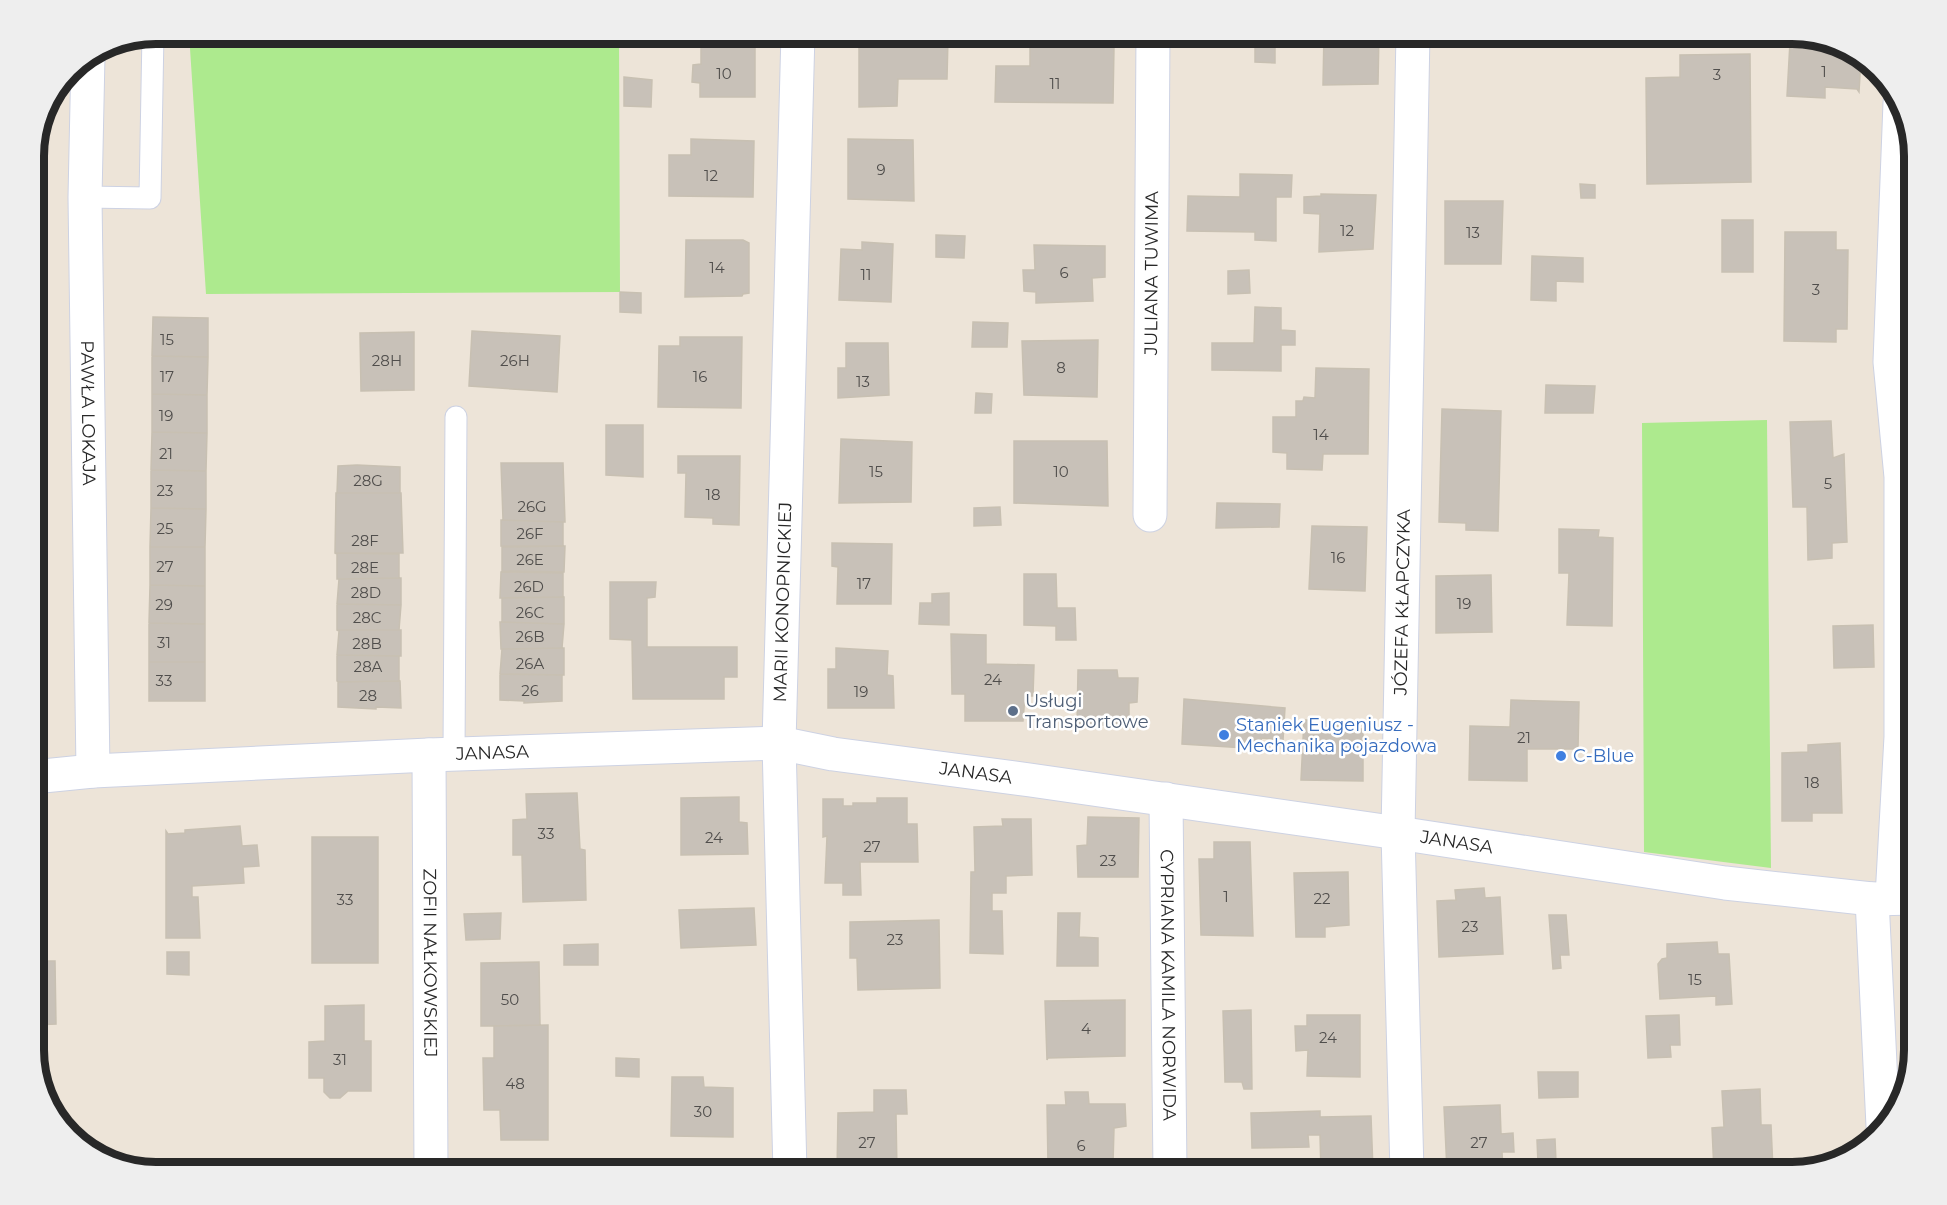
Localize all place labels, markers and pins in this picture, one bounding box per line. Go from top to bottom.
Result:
place label: Usługi Transportowe [1025,690,1149,733]
marker: Usługi Transportowe [1006,704,1020,718]
place label: Staniek Eugeniusz - Mechanika pojazdowa [1236,714,1437,757]
marker: Staniek Eugeniusz - Mechanika pojazdowa [1217,728,1231,742]
place label: C-Blue [1573,745,1634,767]
marker: C-Blue [1554,749,1568,763]

